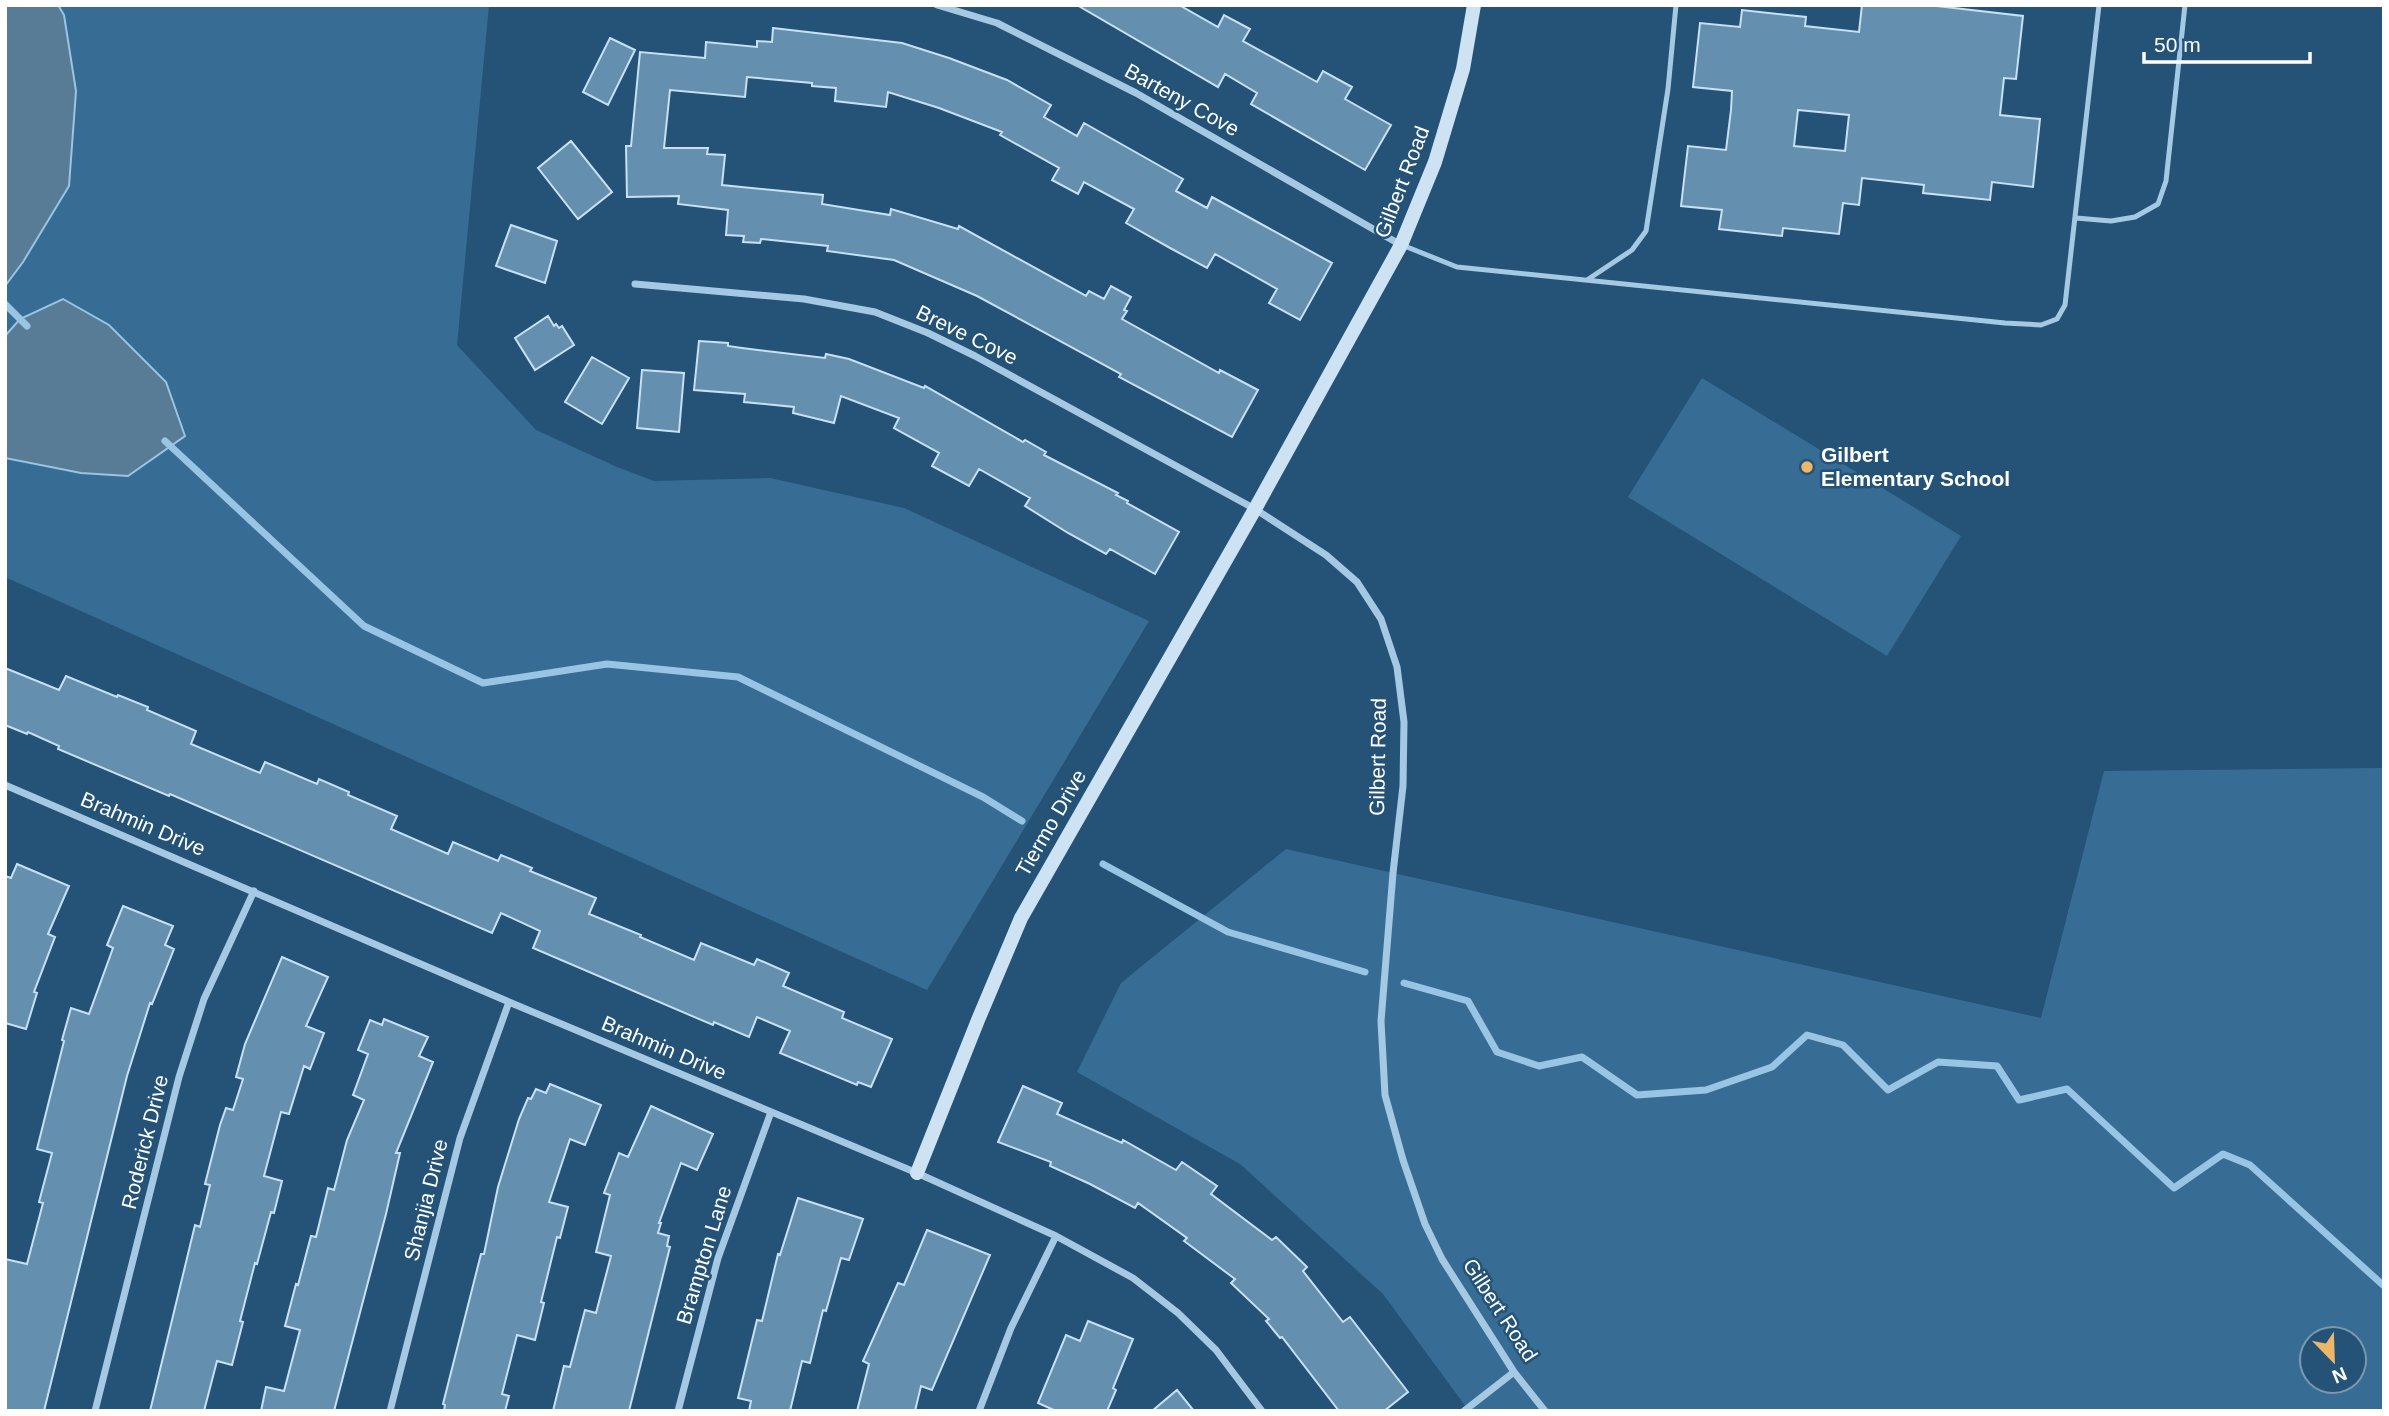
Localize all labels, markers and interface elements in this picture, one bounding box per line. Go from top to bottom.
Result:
scale bar [2144,21,2310,65]
text: 50 m [2154,33,2201,56]
street label: Barteny Cove [1121,59,1243,140]
street label: Gilbert Road [1370,123,1433,241]
street label: Breve Cove [913,300,1022,369]
place label: Gilbert Elementary School [1821,443,2010,490]
marker: Gilbert Elementary School [1799,459,1815,475]
street label: Gilbert Road [1365,698,1390,816]
street label: Tiermo Drive [1011,765,1090,880]
street label: Brahmin Drive [77,787,209,860]
street label: Brahmin Drive [598,1011,730,1084]
street label: Roderick Drive [117,1072,172,1211]
street label: Shanjia Drive [399,1136,452,1263]
street label: Brampton Lane [672,1183,736,1327]
street label: Gilbert Road [1459,1254,1542,1365]
north arrow [2298,1325,2368,1395]
text: N [2329,1363,2350,1388]

